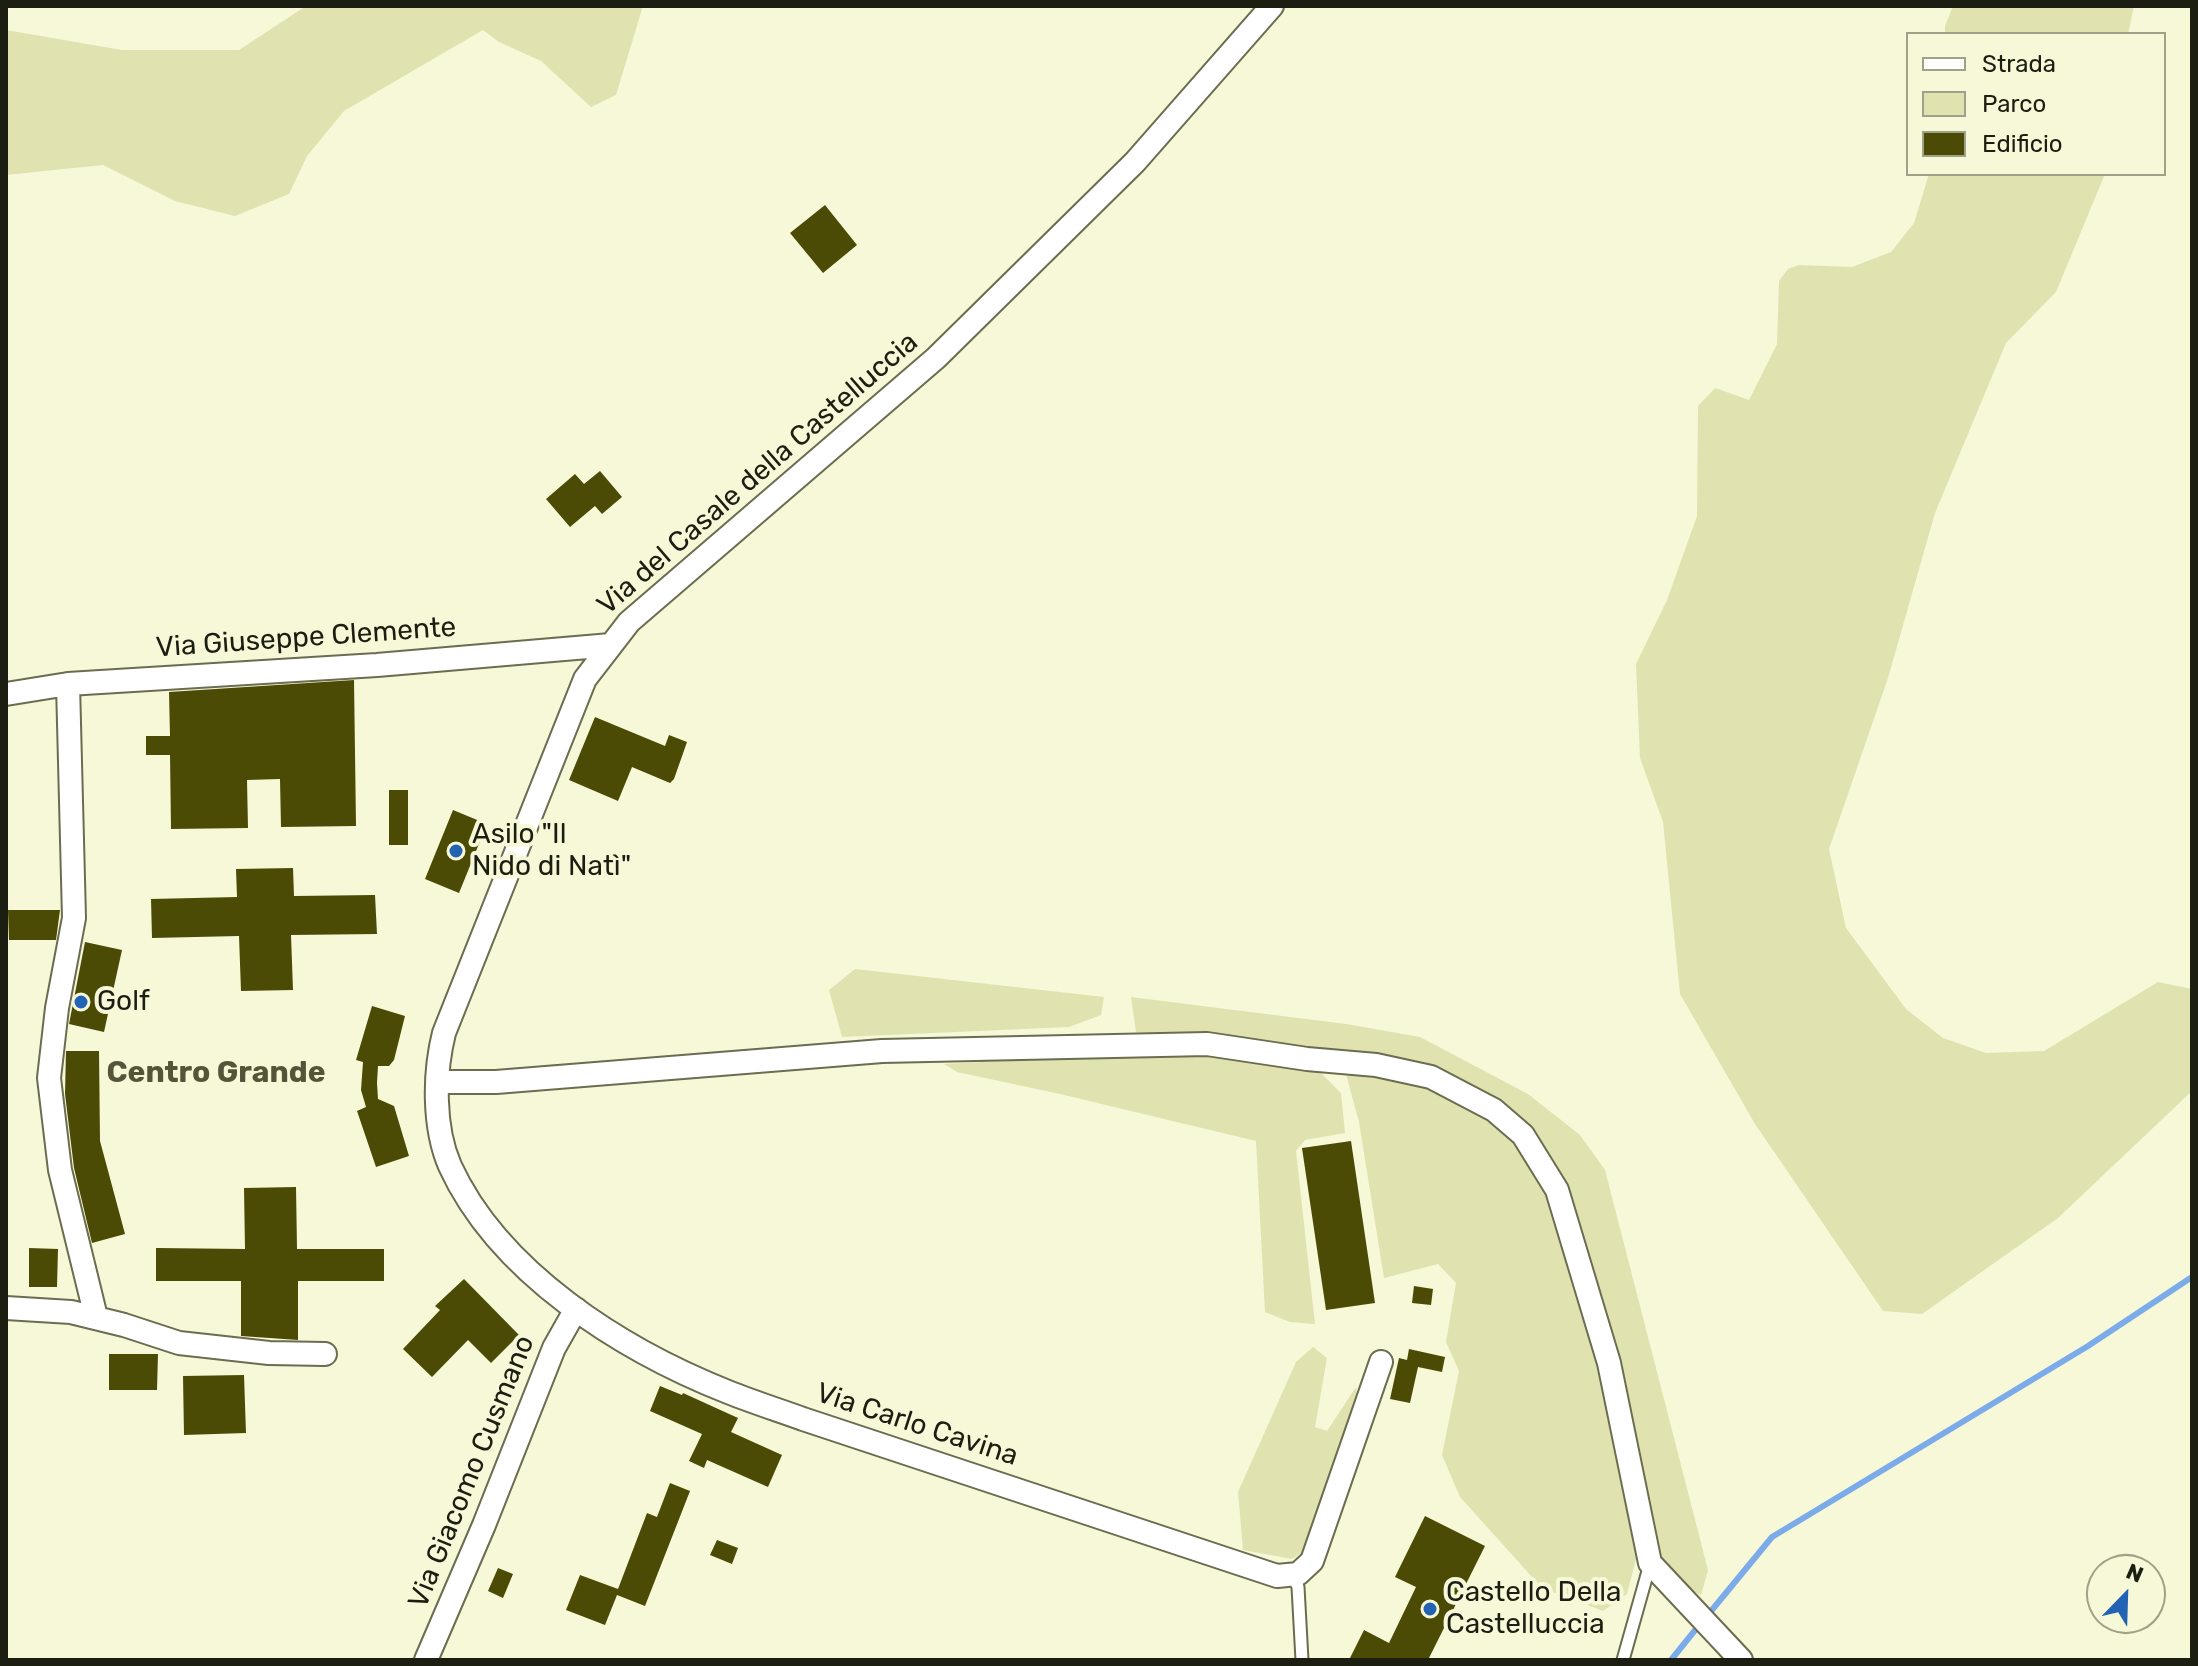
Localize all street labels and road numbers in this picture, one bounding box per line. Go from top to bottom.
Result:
street label: Via del Casale della Castelluccia [591,326,925,622]
street label: Via Giuseppe Clemente [155,611,457,665]
street label: Via Giacomo Cusmano [402,1331,542,1613]
street label: Via Carlo Cavina [812,1377,1022,1473]

